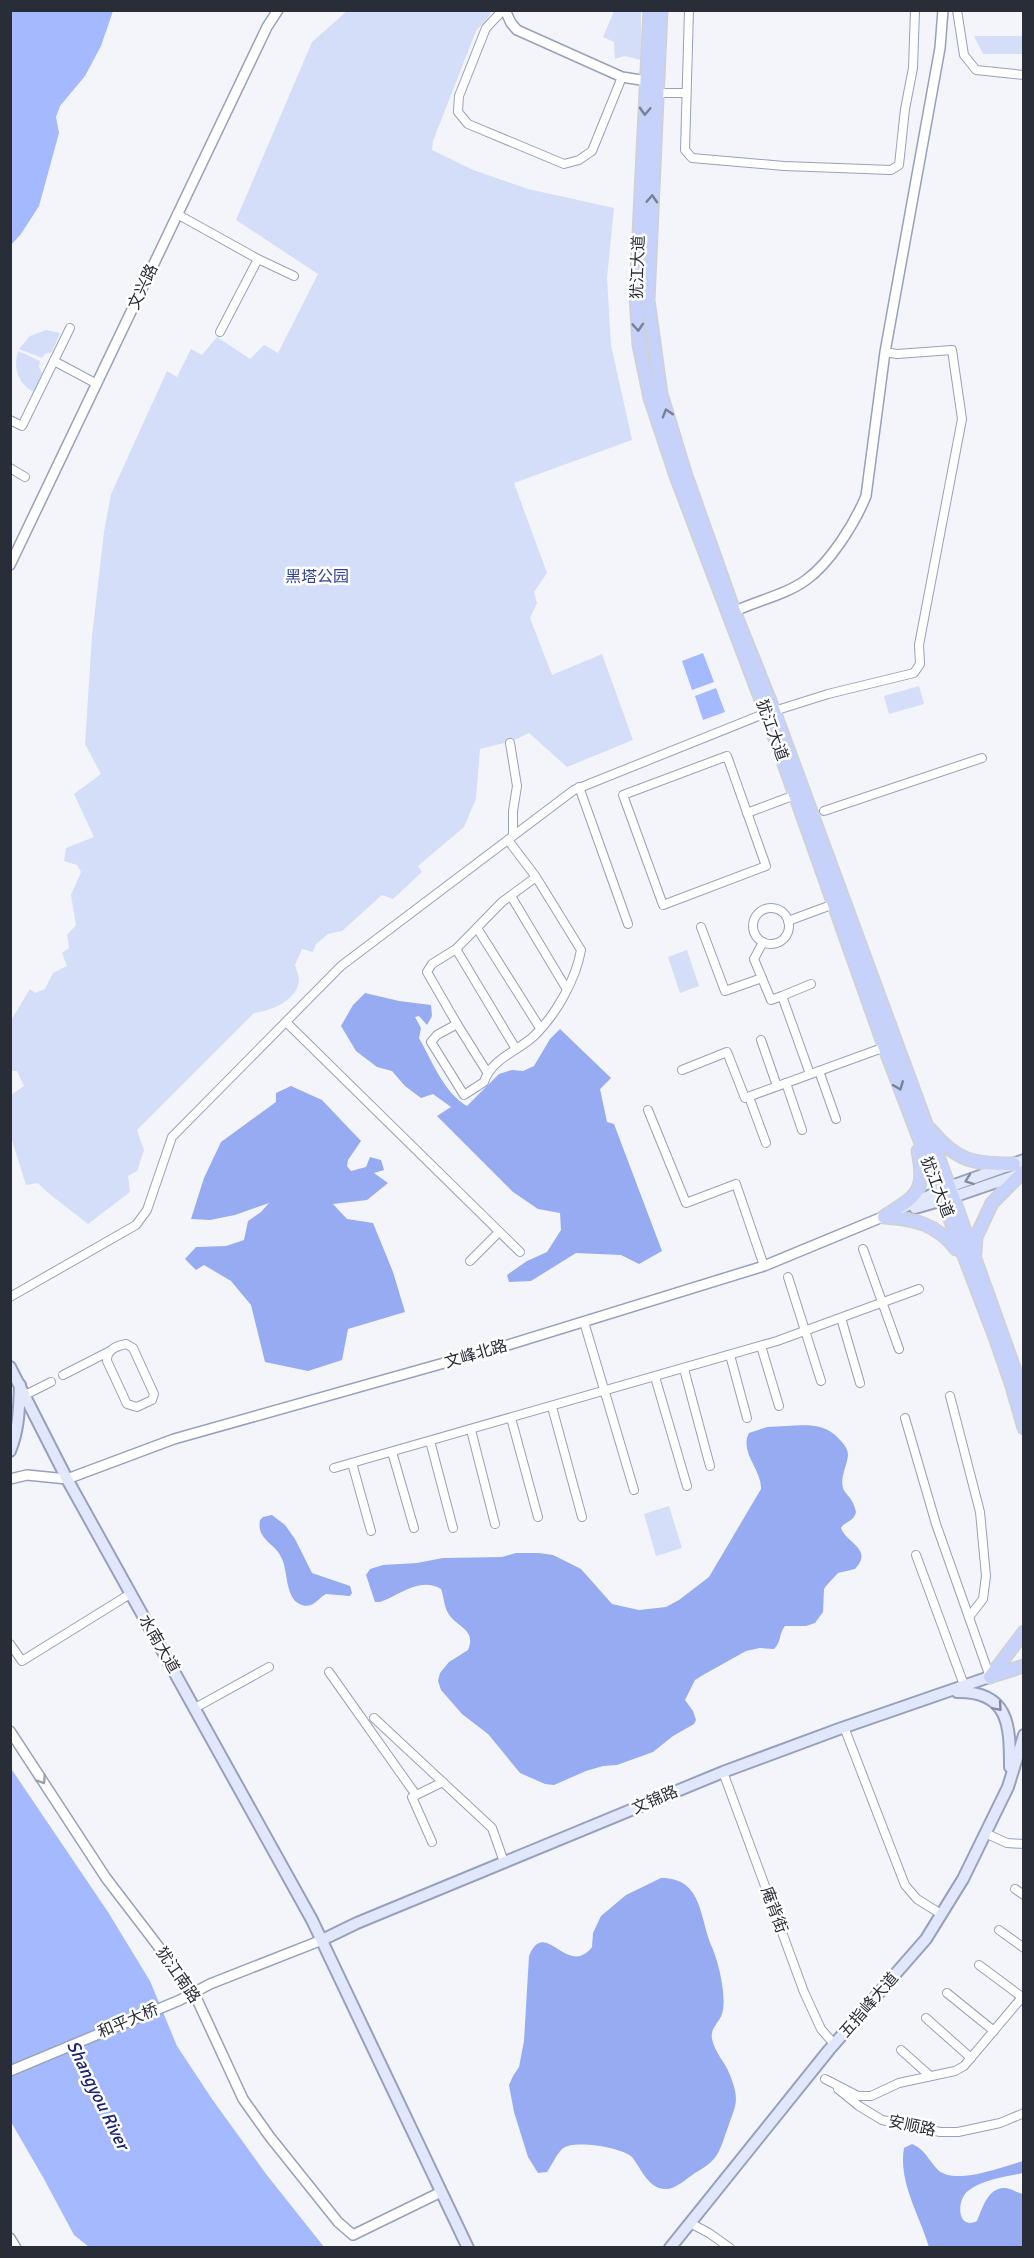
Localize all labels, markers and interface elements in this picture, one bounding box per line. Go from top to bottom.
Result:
one-way arrow [639,106,652,115]
one-way arrow [645,195,658,204]
street label: 犹江大道 [627,235,649,299]
street label: 文兴路 [124,261,162,313]
one-way arrow [631,322,644,331]
one-way arrow [661,408,674,419]
park label: 黑塔公园 [285,567,349,587]
street label: 犹江大道 [752,697,792,763]
one-way arrow [892,1080,905,1090]
street label: 犹江大道 [916,1154,958,1220]
one-way arrow [964,1173,974,1186]
street label: 文峰北路 [442,1336,510,1372]
street label: 水南大道 [134,1611,184,1677]
one-way arrow [990,1700,1001,1711]
one-way arrow [35,1774,47,1784]
street label: 文锦路 [629,1781,681,1819]
street label: 庵背街 [756,1884,792,1936]
street label: 犹江南路 [151,1943,205,2007]
street label: 五指峰大道 [835,1968,903,2042]
street label: 和平大桥 [95,1999,161,2043]
water label: Shangyou River [62,2037,135,2155]
street label: 安顺路 [886,2111,938,2141]

